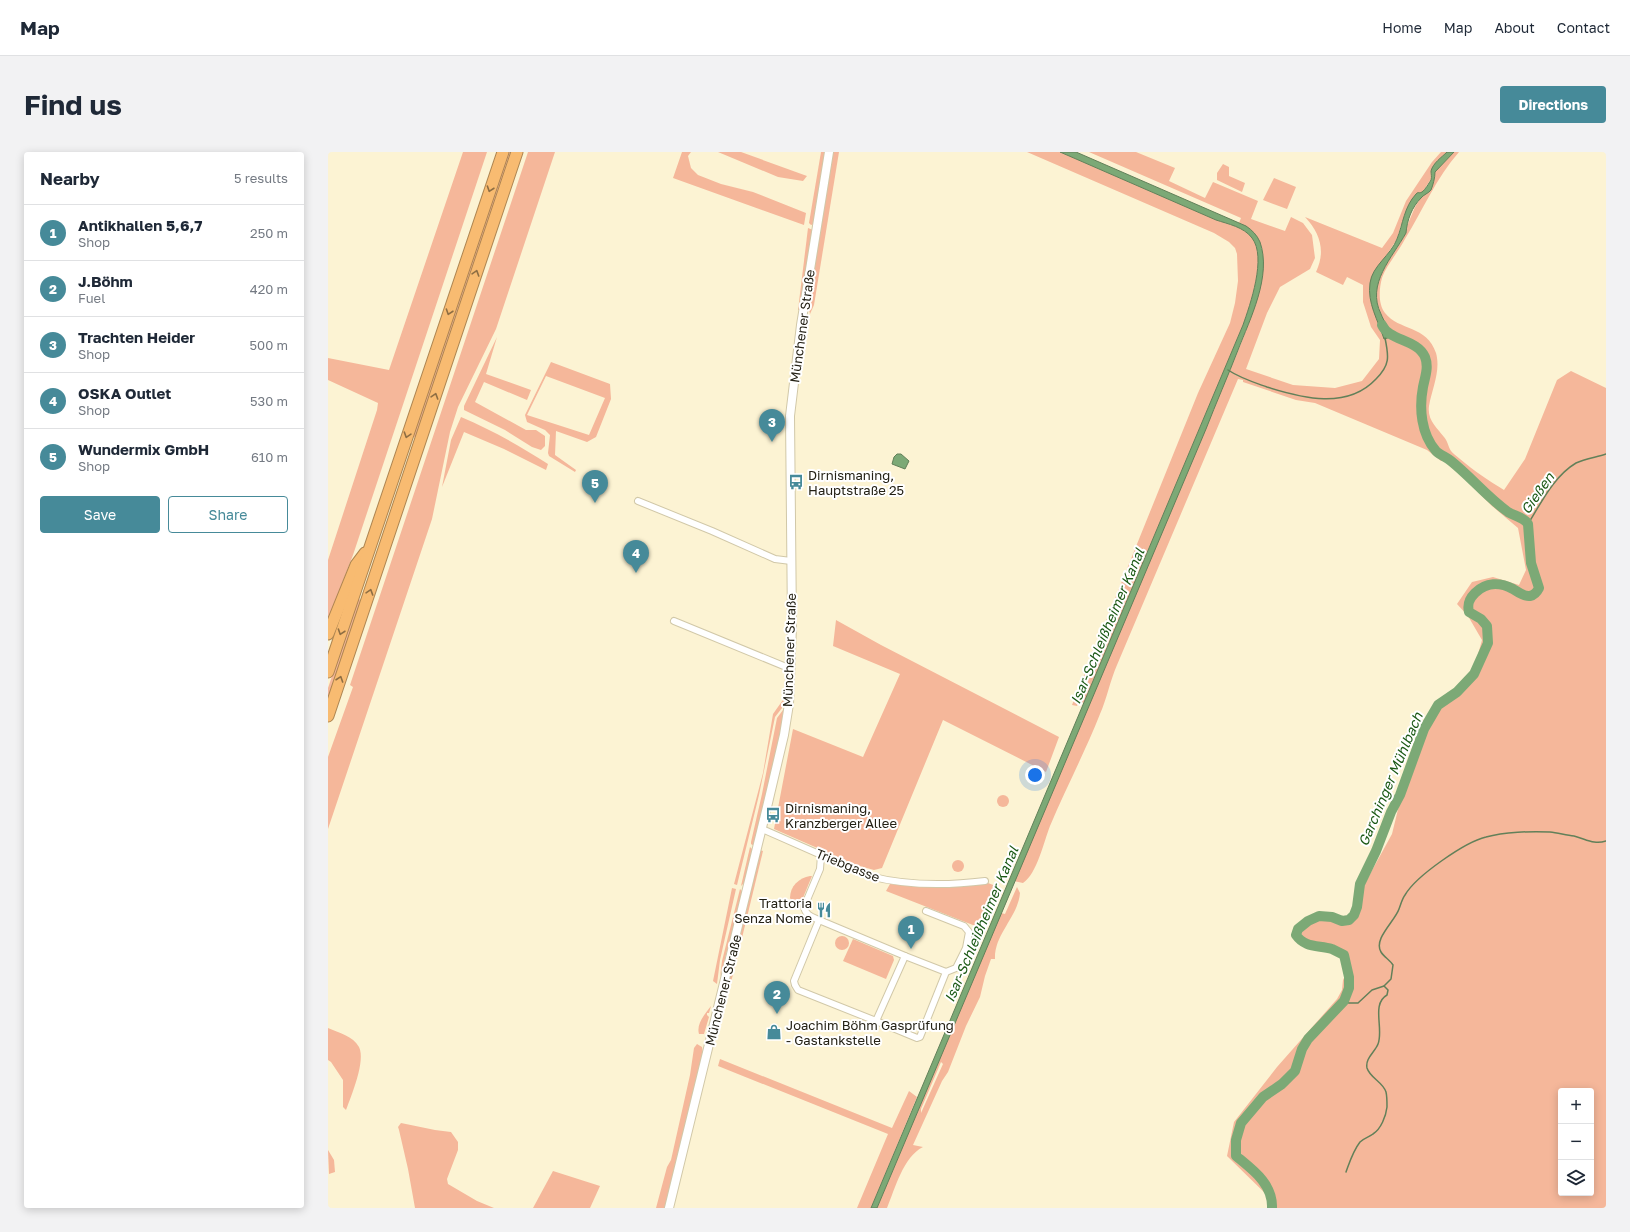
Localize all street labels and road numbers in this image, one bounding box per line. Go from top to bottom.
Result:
street label: Münchener Straße [786,268,818,384]
street label: Münchener Straße [779,593,799,707]
street label: Triebgasse [814,845,882,885]
street label: Münchener Straße [701,933,745,1047]

